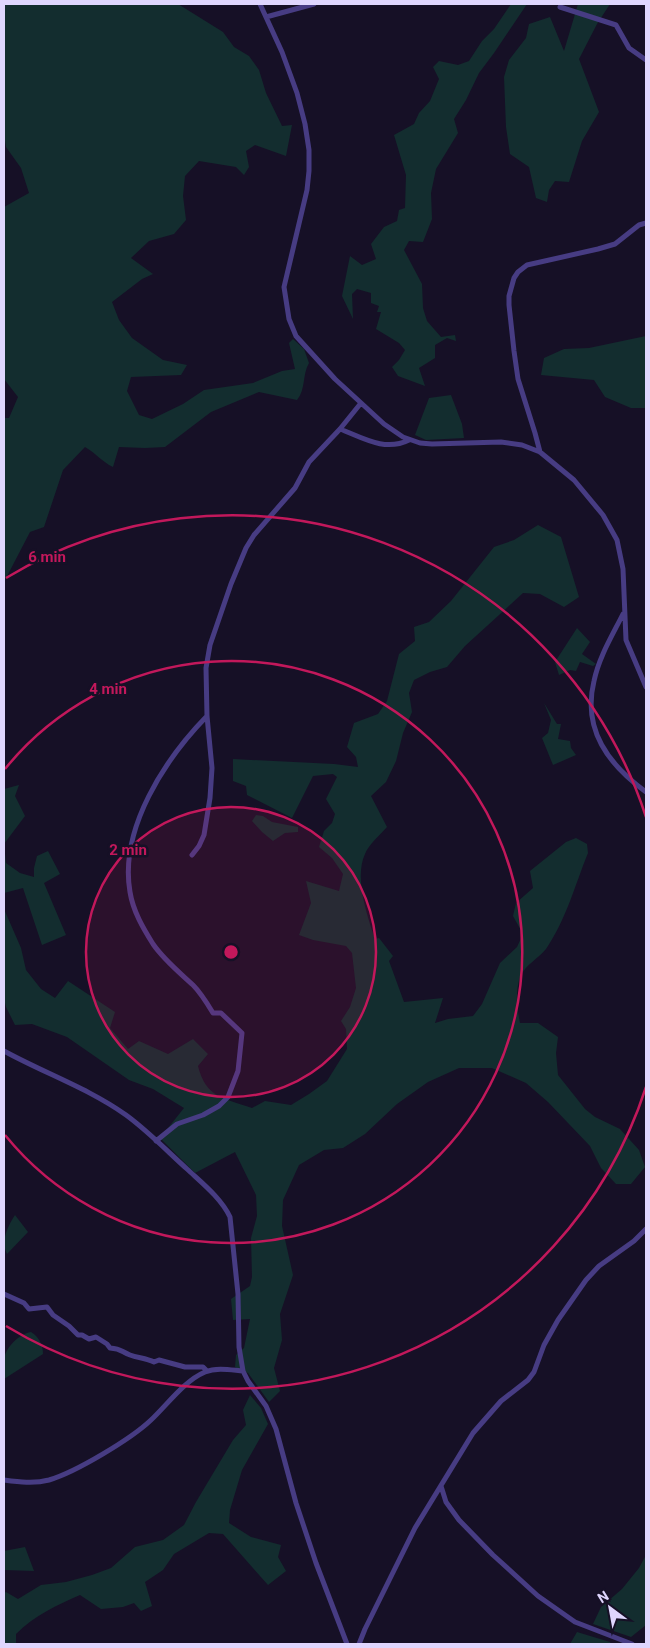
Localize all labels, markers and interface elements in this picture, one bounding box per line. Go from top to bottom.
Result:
text: 6 min [28,548,66,566]
text: 4 min [89,680,127,698]
text: 2 min [109,841,147,859]
centre of rings [222,943,240,961]
north arrow [585,1583,635,1633]
text: N [595,1588,612,1606]

